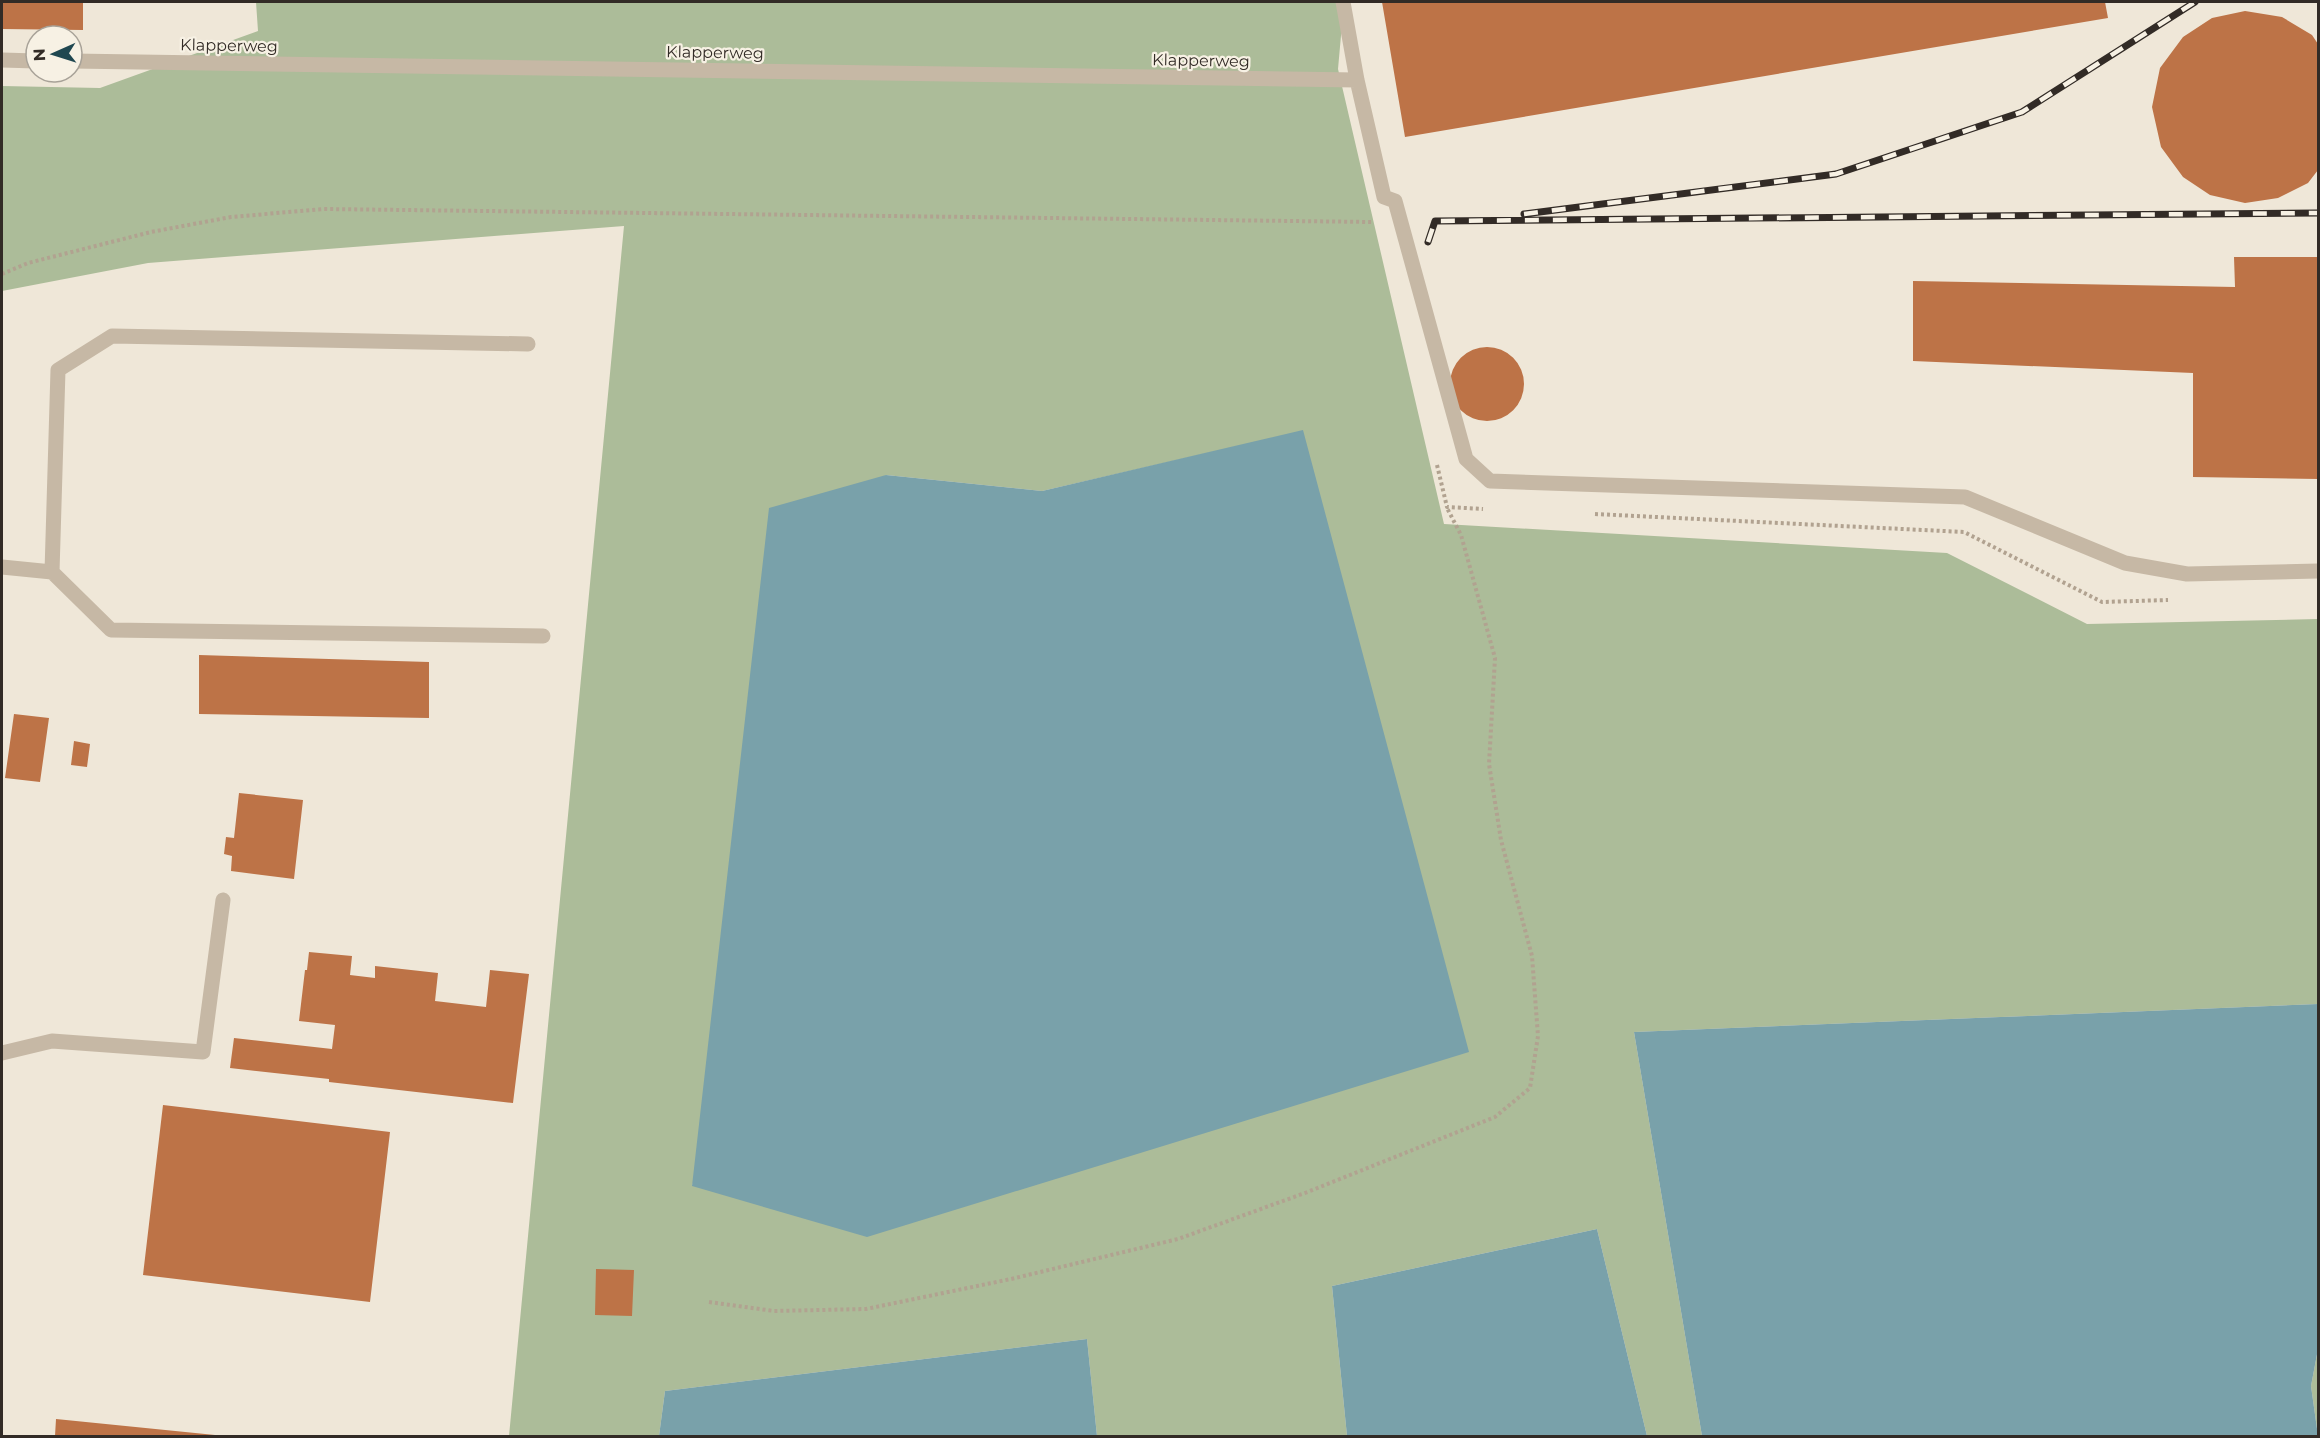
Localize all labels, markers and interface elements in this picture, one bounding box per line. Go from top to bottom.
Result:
north arrow [24,24,84,84]
street label: Klapperweg [180,35,278,56]
street label: Klapperweg [666,42,764,63]
text: N [30,48,49,62]
street label: Klapperweg [1152,50,1250,71]

